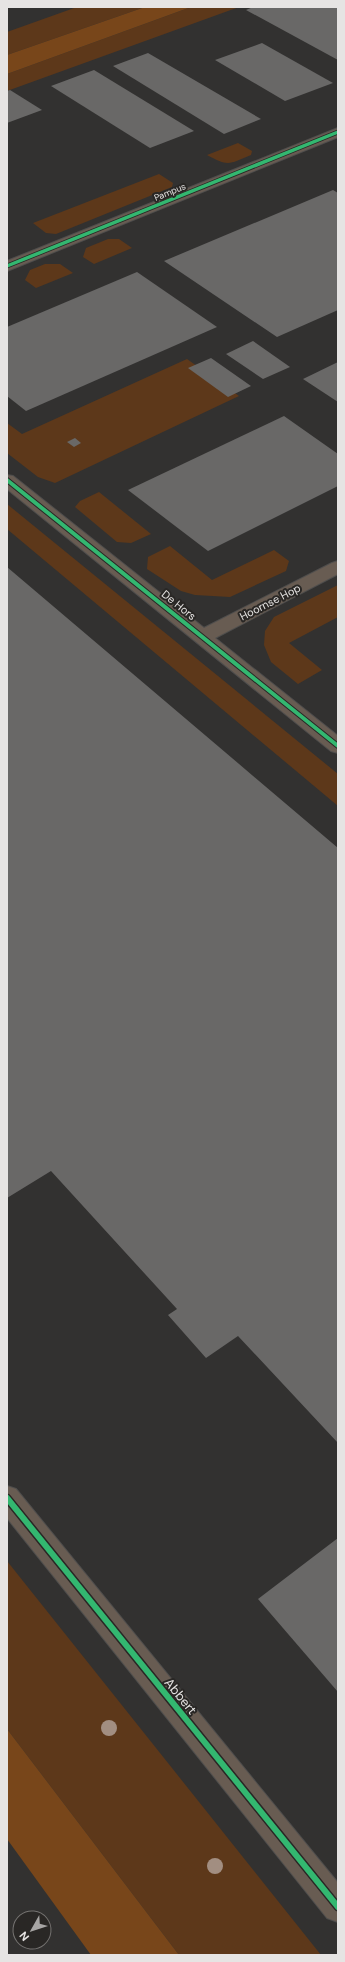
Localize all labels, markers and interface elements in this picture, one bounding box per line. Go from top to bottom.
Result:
street label: Pampus [152,180,188,204]
street label: Hoornse Hop [237,581,303,623]
street label: De Hors [159,587,199,623]
street label: Abbert [161,1675,200,1718]
north arrow [12,1910,52,1950]
text: N [16,1929,32,1944]

